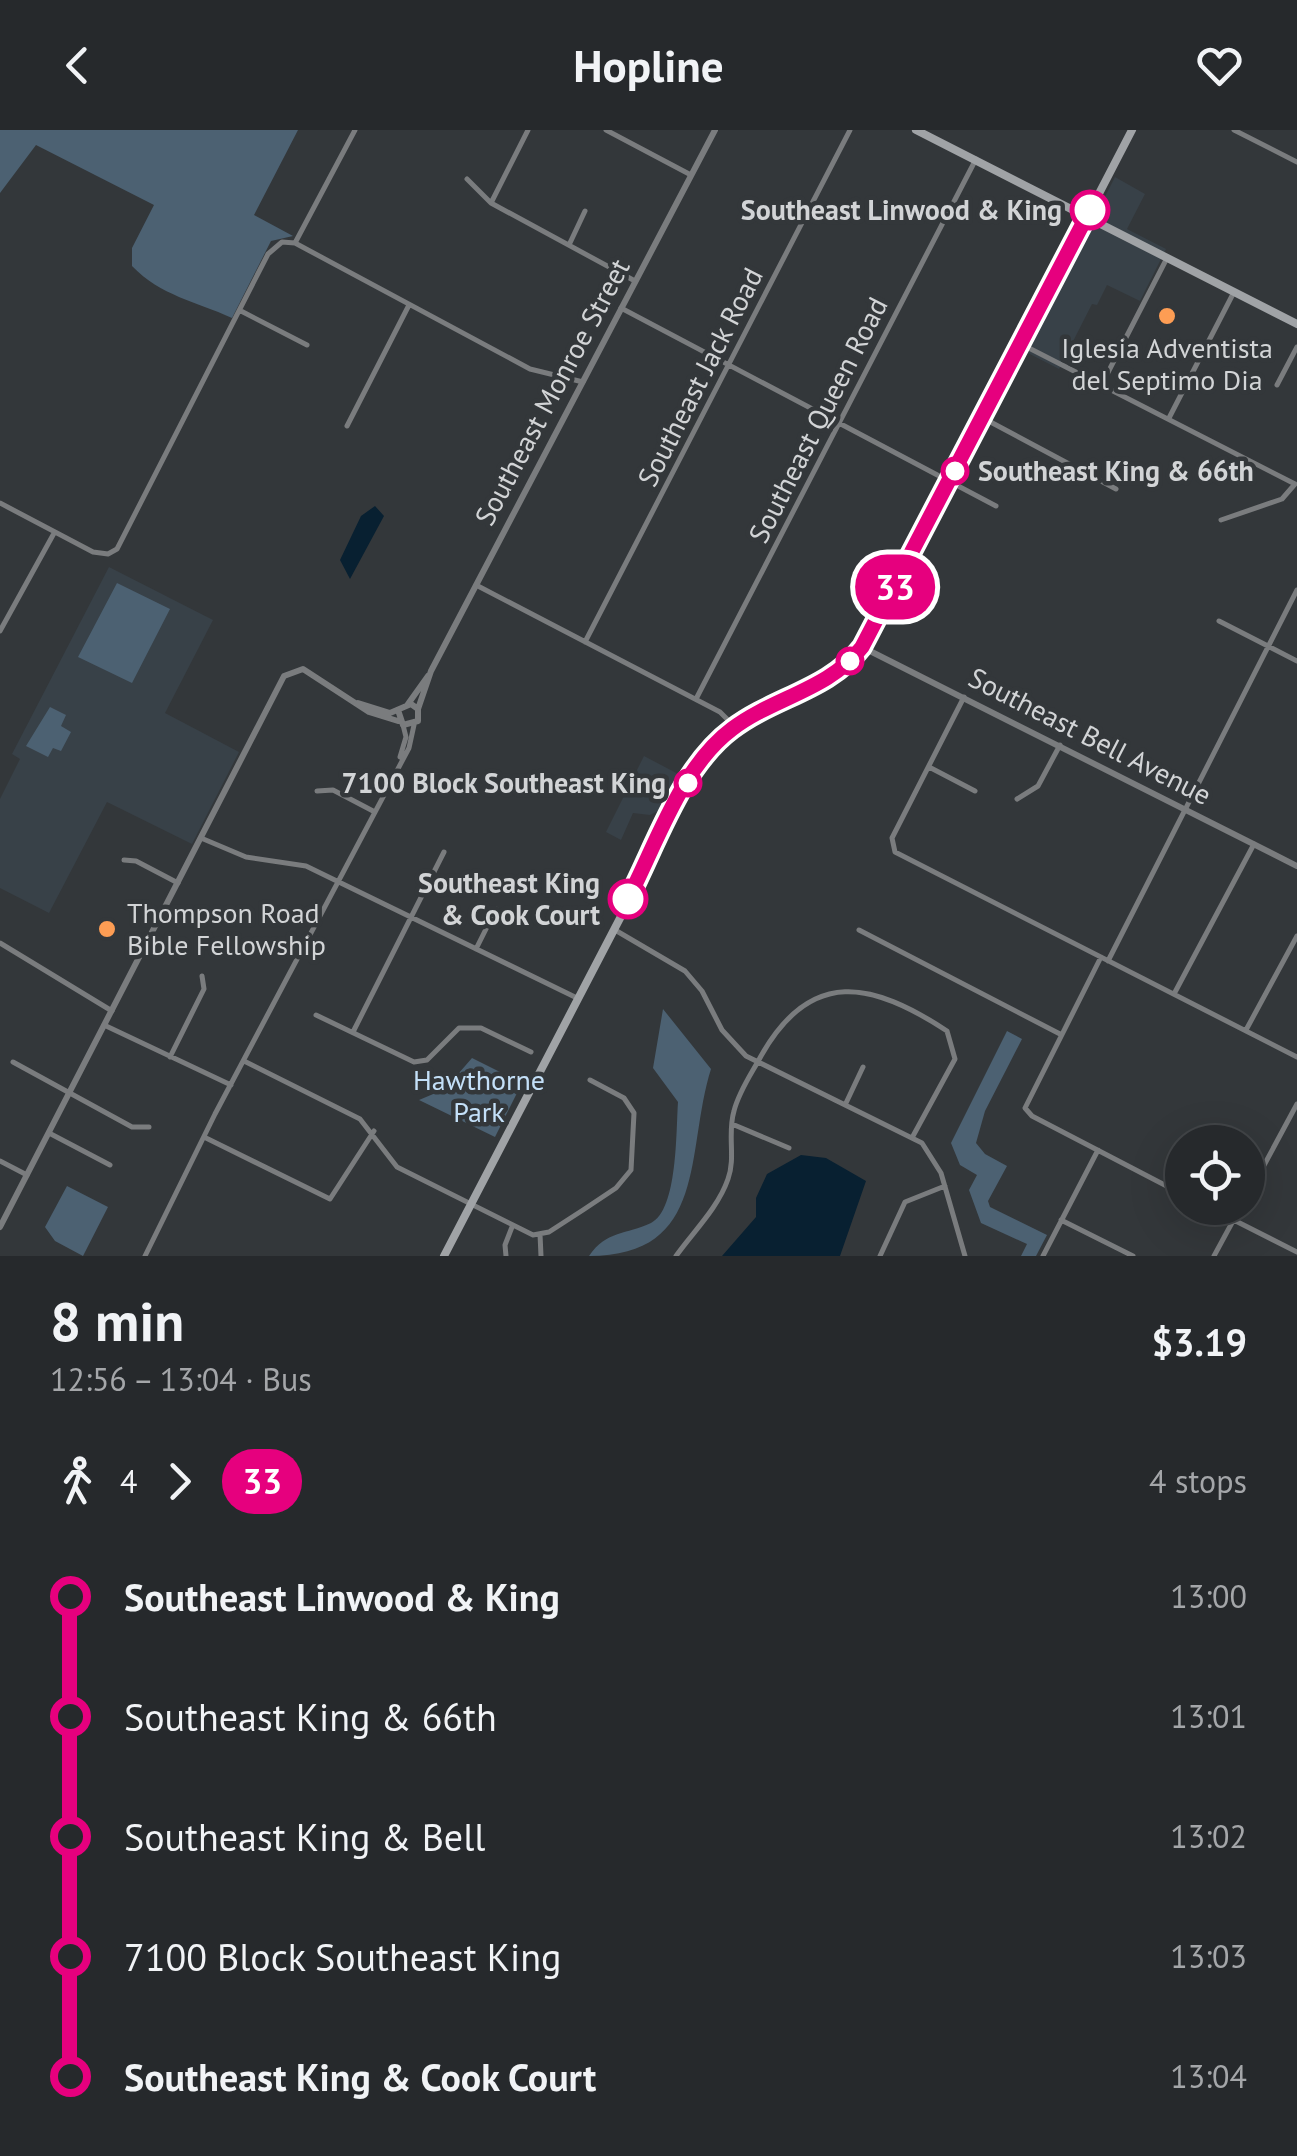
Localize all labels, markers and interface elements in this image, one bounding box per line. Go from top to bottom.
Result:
text: Hopline [573,36,724,94]
icon: back [50,38,105,93]
icon: heart [1192,38,1247,93]
place label: Southeast Linwood & King [741,191,1062,228]
marker: Southeast Linwood & King [1071,191,1109,229]
street label: Southeast Monroe Street [466,252,638,532]
street label: Southeast Jack Road [628,261,771,492]
street label: Southeast Queen Road [740,291,896,549]
marker: Iglesia Adventista del Septimo Dia [1156,305,1178,327]
place label: Iglesia Adventista del Septimo Dia [1061,329,1273,398]
place label: Southeast King & 66th [978,452,1254,489]
marker: Southeast King & 66th [942,458,968,484]
line badge: 33 [850,554,940,620]
text: 33 [875,564,915,610]
unlabelled marker [837,648,863,674]
street label: Southeast Bell Avenue [963,658,1218,813]
place label: 7100 Block Southeast King [342,764,666,801]
marker: 7100 Block Southeast King [675,770,701,796]
place label: Southeast King & Cook Court [418,864,600,933]
marker: Southeast King & Cook Court [609,880,647,918]
place label: Thompson Road Bible Fellowship [127,894,326,963]
marker: Thompson Road Bible Fellowship [96,918,118,940]
park label: Hawthorne Park [413,1061,545,1130]
map controls [1165,1125,1265,1225]
button: locate [1165,1125,1265,1225]
text: 8 min [50,1285,184,1356]
text: $3.19 [1151,1317,1247,1366]
text: 12:56 – 13:04 · Bus [50,1358,312,1400]
icon: walk [50,1454,105,1509]
icon: forward [152,1454,207,1509]
text: 33 [242,1458,282,1504]
text: 4 [120,1460,137,1502]
text: 4 stops [1149,1460,1247,1502]
text: Southeast Linwood & King [124,1572,560,1621]
text: 13:00 [1170,1575,1247,1617]
text: Southeast King & 66th [124,1692,497,1741]
text: 13:01 [1170,1695,1247,1737]
text: Southeast King & Bell [124,1812,485,1861]
text: 13:02 [1170,1815,1247,1857]
text: 7100 Block Southeast King [124,1932,561,1981]
text: 13:03 [1170,1935,1247,1977]
text: Southeast King & Cook Court [124,2052,596,2101]
text: 13:04 [1170,2055,1247,2097]

